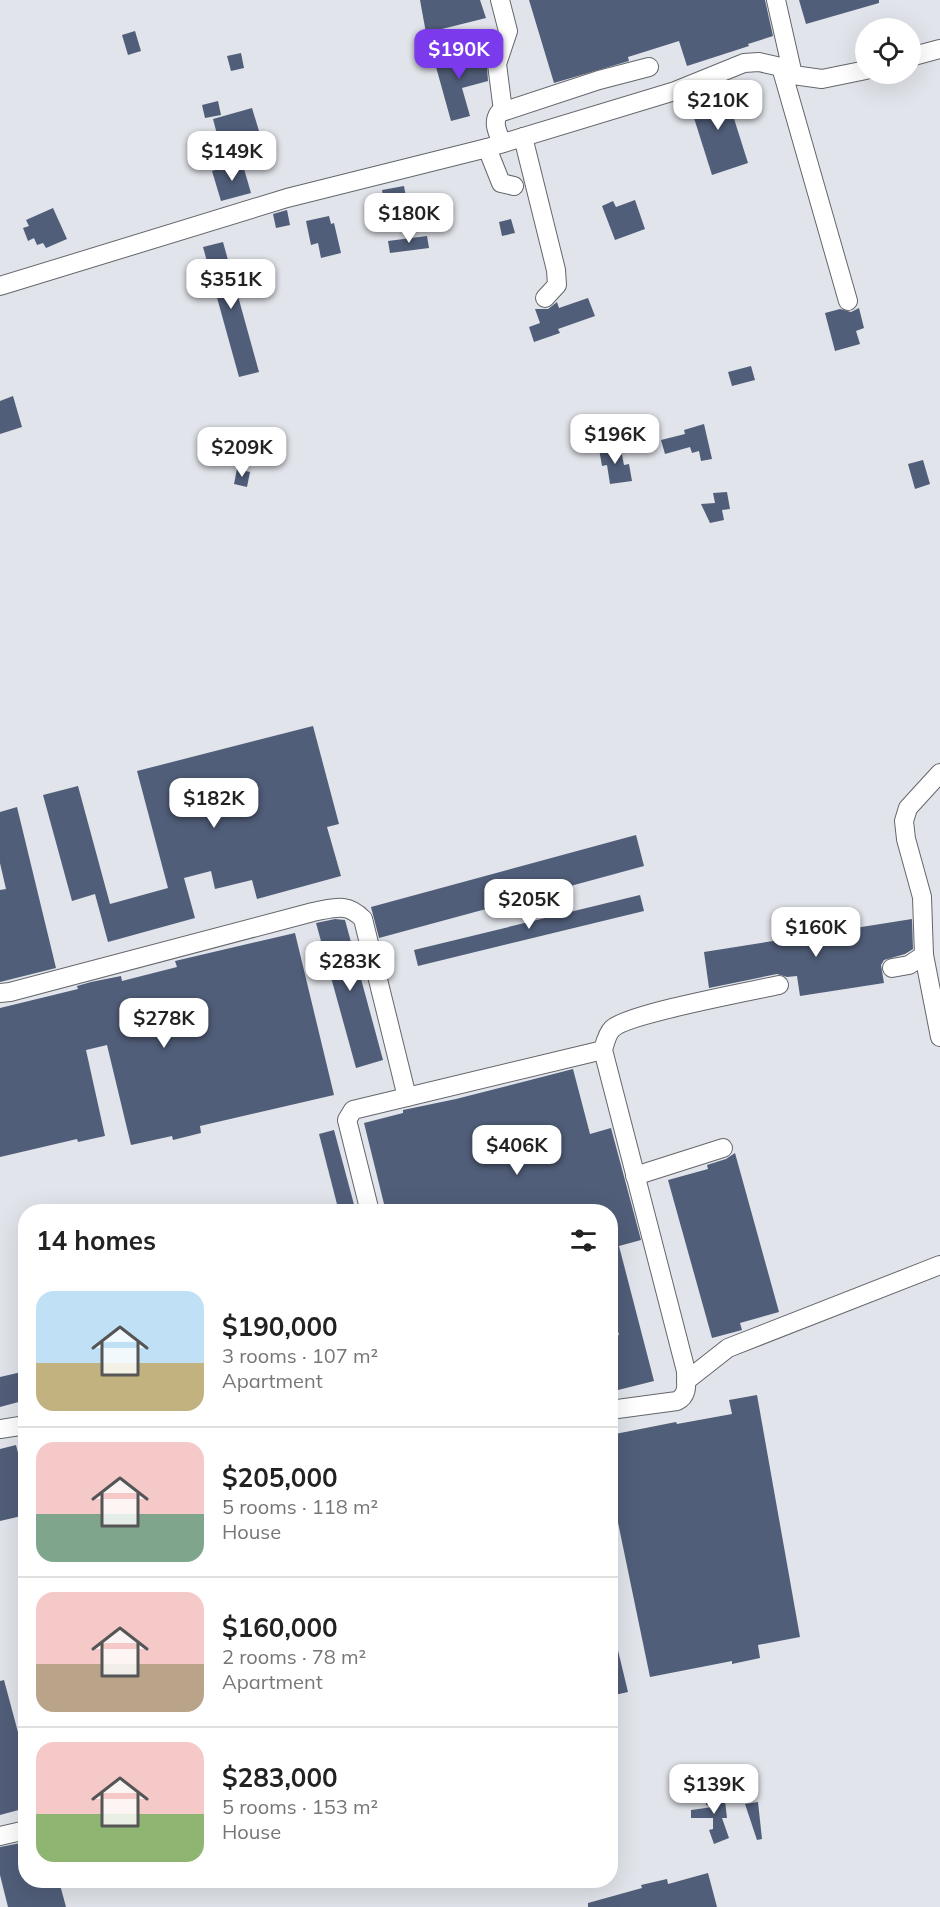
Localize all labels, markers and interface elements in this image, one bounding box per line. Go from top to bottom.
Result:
map controls [855,18,921,84]
button: locate [855,18,921,84]
pin: $190K [417,29,501,80]
text: $190K [428,36,490,61]
pin: $210K [676,80,760,131]
text: $210K [687,87,749,112]
pin: $149K [190,131,274,182]
text: $149K [201,138,263,163]
pin: $180K [367,193,451,244]
text: $180K [378,200,440,225]
pin: $351K [189,259,273,310]
text: $351K [200,266,262,291]
pin: $196K [573,414,657,465]
text: $196K [584,421,646,446]
pin: $209K [200,427,284,478]
text: $209K [211,434,273,459]
pin: $182K [172,778,256,829]
text: $182K [183,785,245,810]
pin: $205K [487,879,571,930]
text: $205K [498,886,560,911]
pin: $160K [774,907,858,958]
text: $160K [785,914,847,939]
pin: $283K [308,941,392,992]
text: $283K [319,948,381,973]
pin: $278K [122,998,206,1049]
text: $278K [133,1005,195,1030]
pin: $406K [475,1125,559,1176]
text: $406K [486,1132,548,1157]
text: 14 homes [36,1224,156,1257]
icon: filters [567,1224,600,1257]
text: $190,000 [222,1310,338,1343]
icon: home [84,1315,156,1387]
text: 3 rooms · 107 m² [222,1343,378,1368]
text: Apartment [222,1368,323,1393]
text: $205,000 [222,1461,338,1494]
icon: home [84,1466,156,1538]
text: 5 rooms · 118 m² [222,1494,378,1519]
text: House [222,1519,281,1544]
text: $160,000 [222,1611,338,1644]
icon: home [84,1616,156,1688]
text: 2 rooms · 78 m² [222,1644,366,1669]
text: Apartment [222,1669,323,1694]
text: $283,000 [222,1761,338,1794]
pin: $139K [672,1764,756,1815]
icon: home [84,1766,156,1838]
text: $139K [683,1771,745,1796]
text: 5 rooms · 153 m² [222,1794,378,1819]
text: House [222,1819,281,1844]

